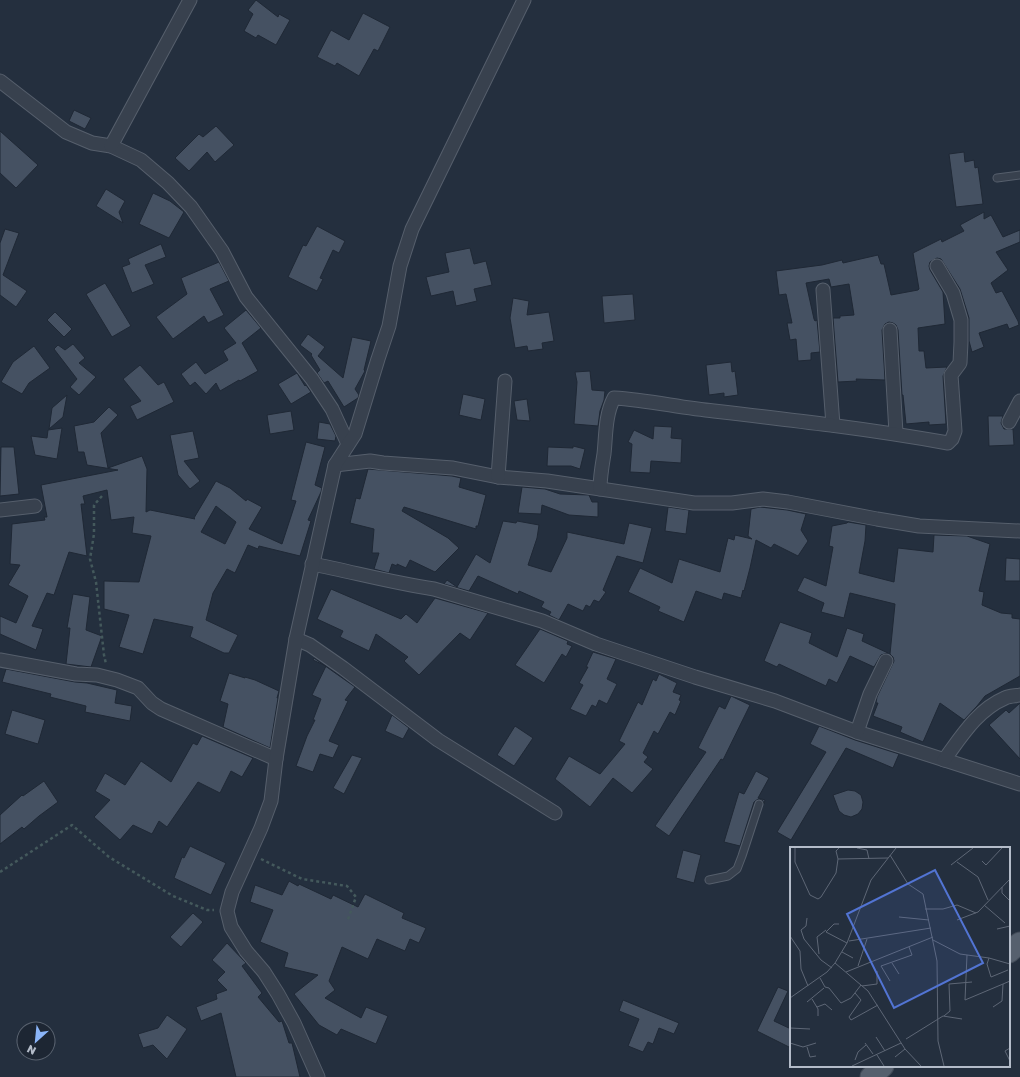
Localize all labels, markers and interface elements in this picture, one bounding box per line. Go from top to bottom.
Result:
inset map [790,847,1010,1067]
north arrow [16,1021,56,1061]
text: N [25,1043,38,1058]

